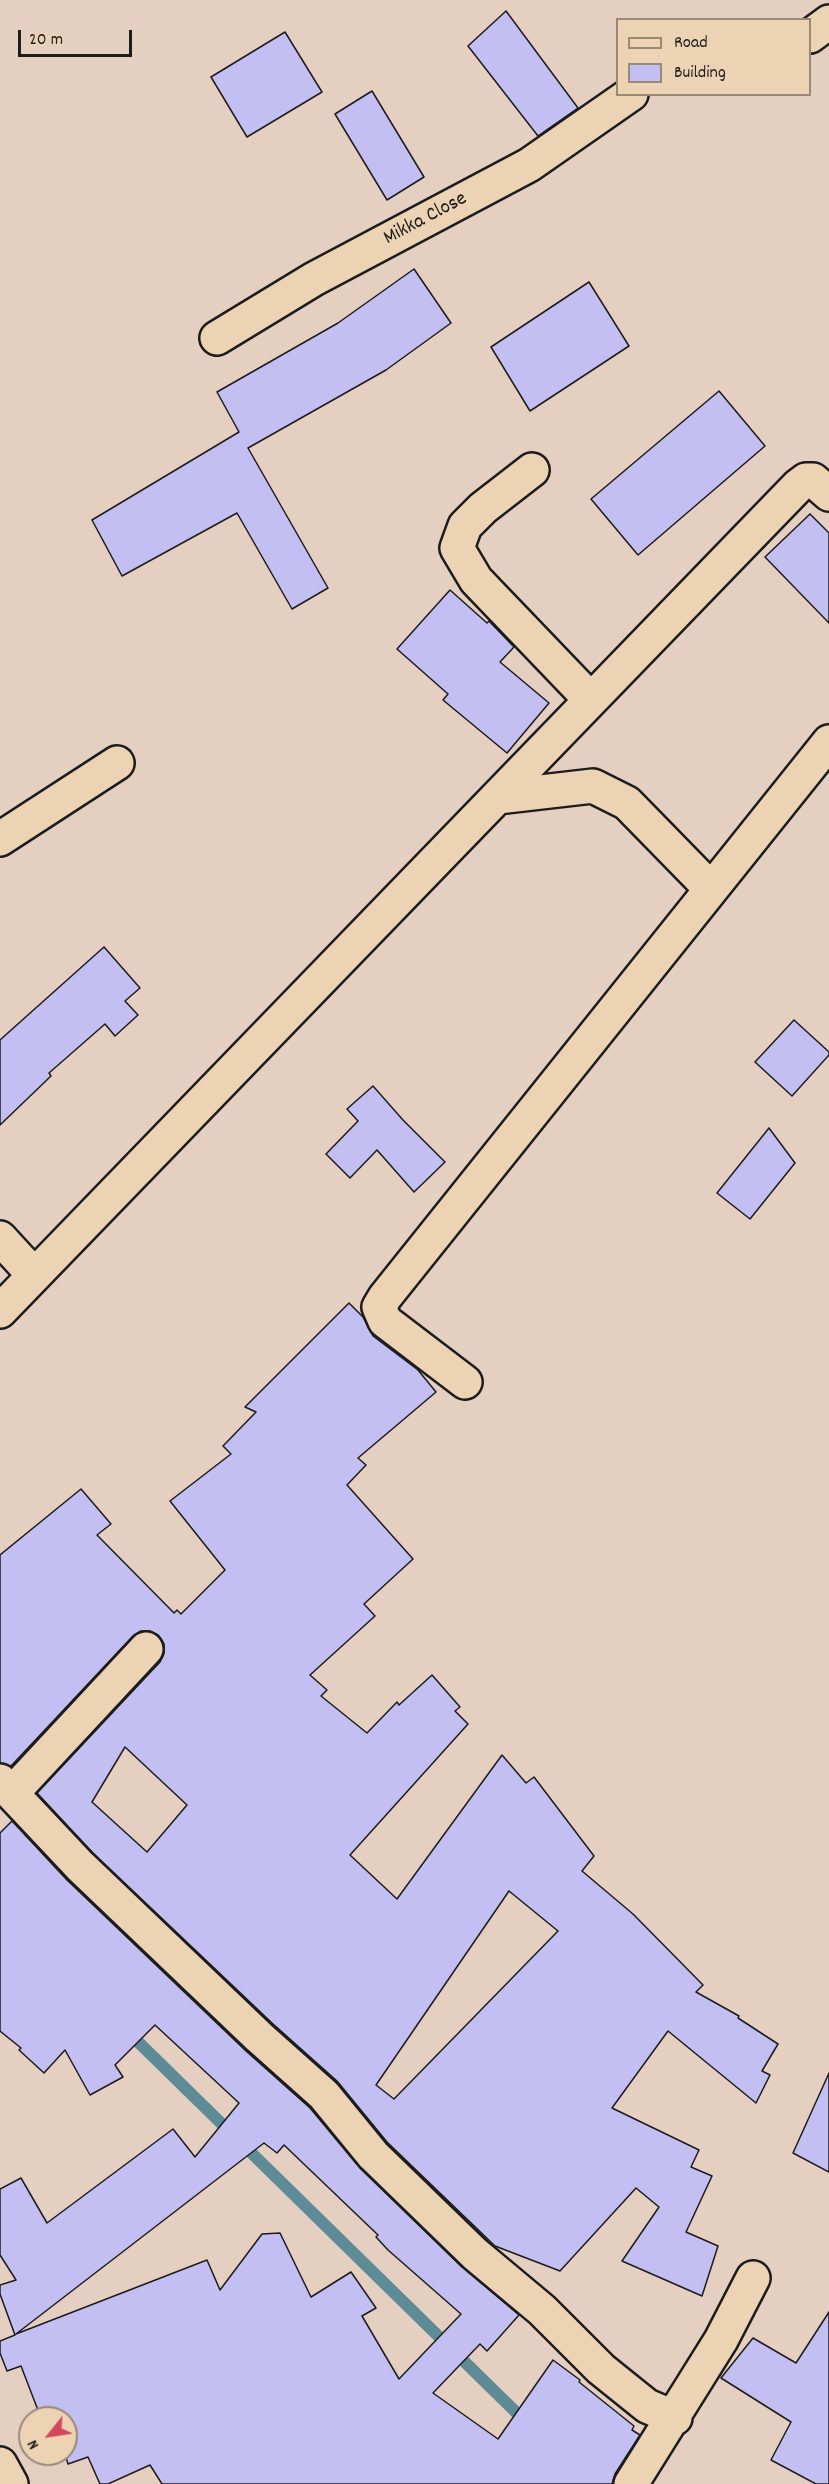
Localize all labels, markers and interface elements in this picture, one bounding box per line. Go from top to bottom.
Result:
scale bar [21,18,135,56]
legend [616,18,811,96]
text: 20 m [29,28,63,53]
text: Road [674,31,708,56]
text: Building [674,61,726,86]
street label: Mikka Close [380,188,472,252]
north arrow [18,2406,78,2466]
text: N [22,2435,46,2453]

